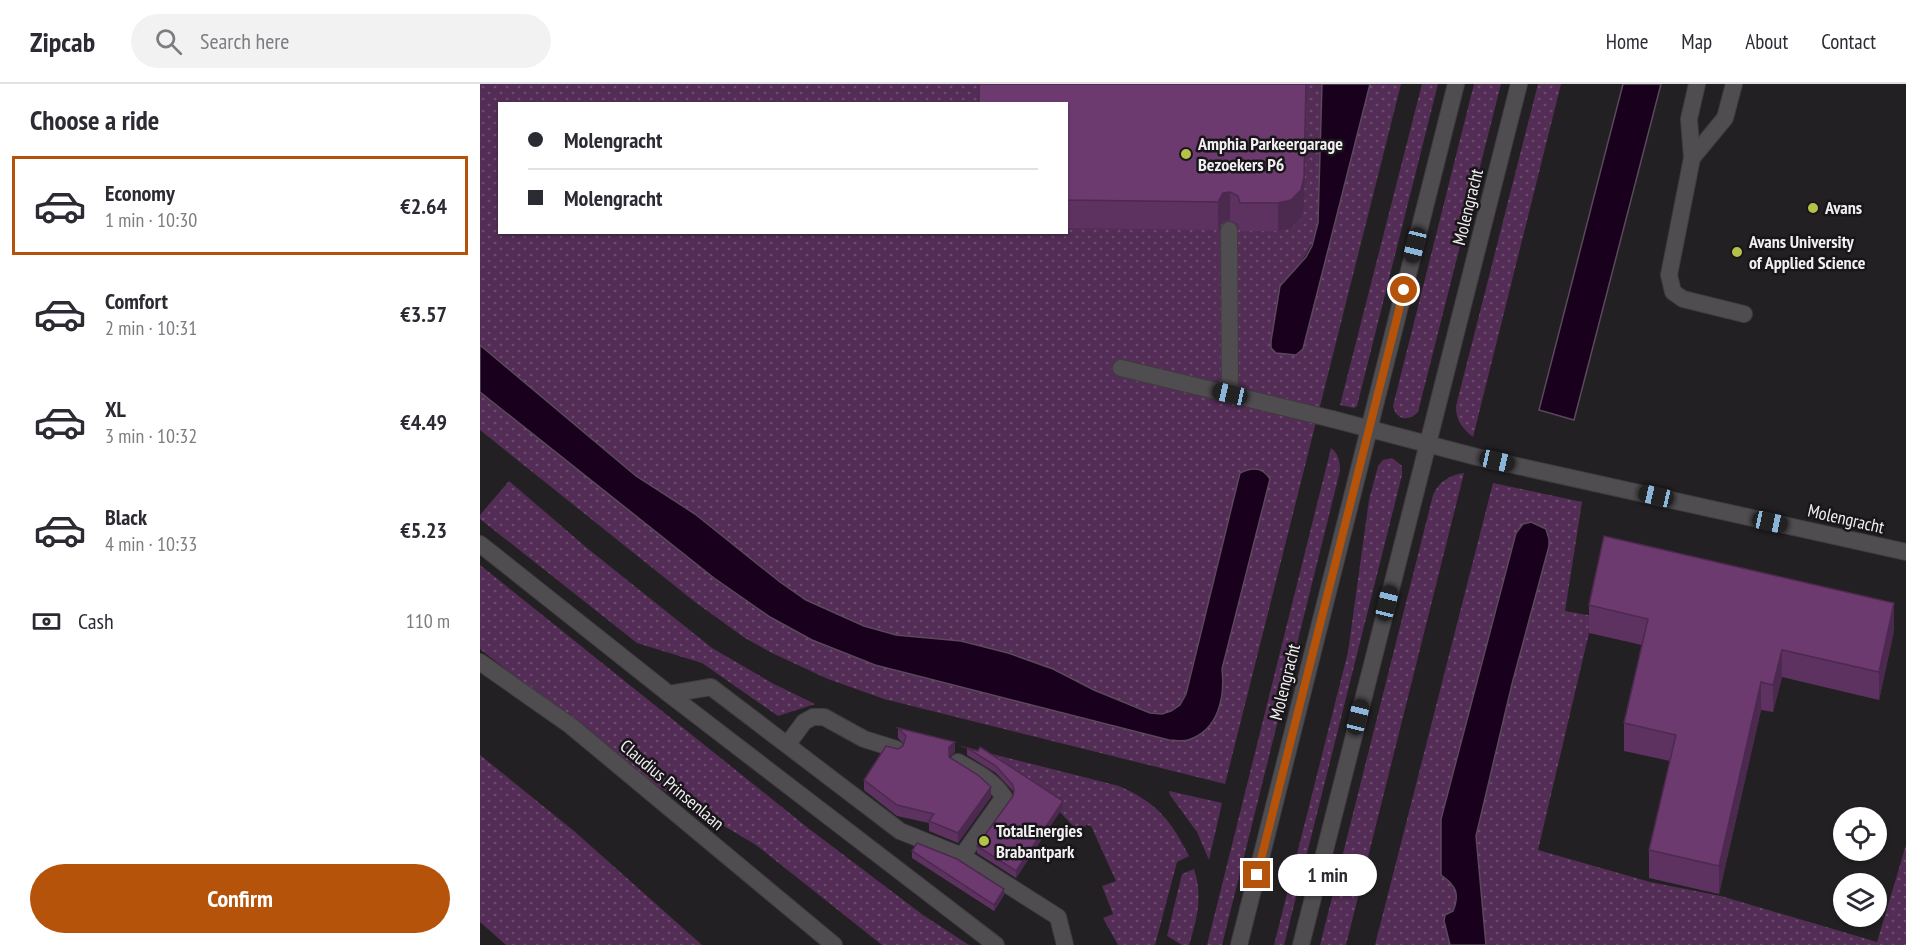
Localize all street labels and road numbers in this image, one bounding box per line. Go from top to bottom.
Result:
street label: Molengracht [1447,166,1488,247]
street label: Molengracht [1806,499,1887,538]
street label: Molengracht [1264,641,1305,722]
street label: Claudius Prinsenlaan [615,734,729,835]

